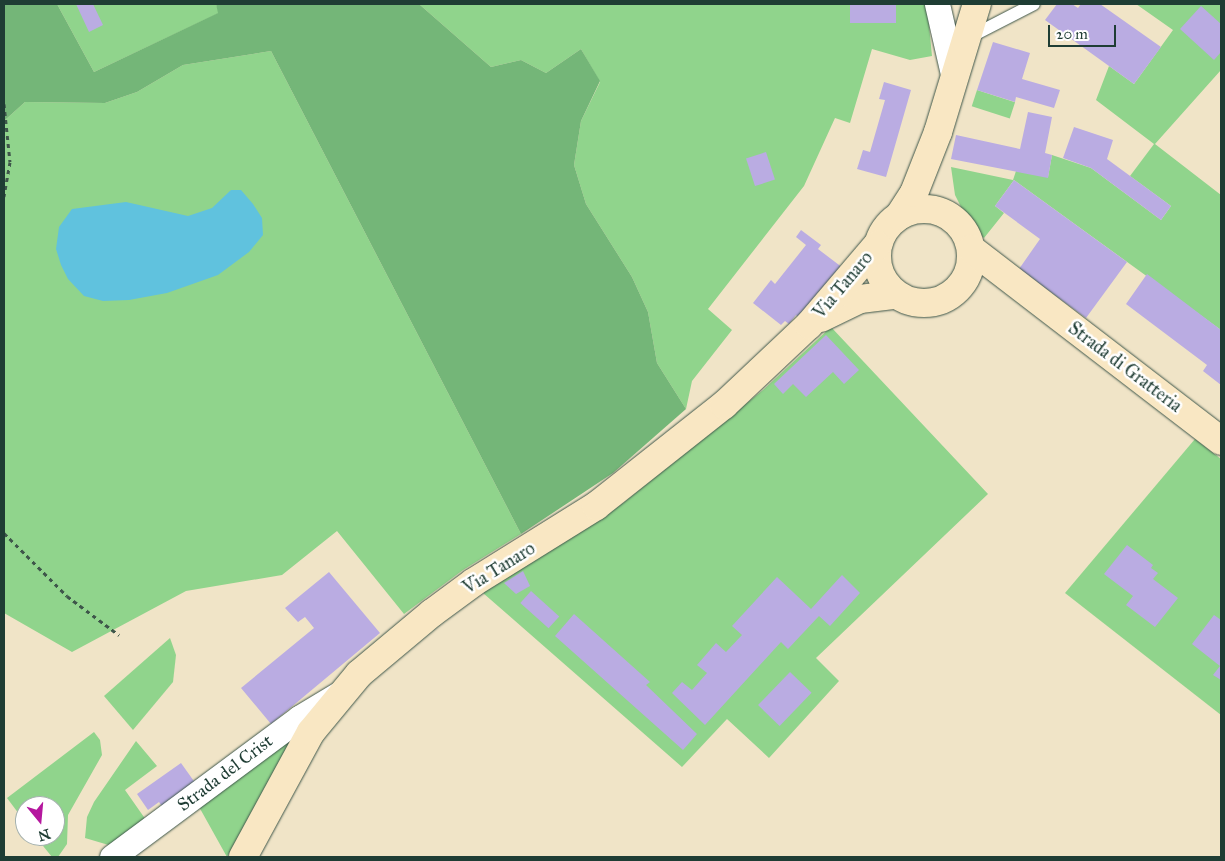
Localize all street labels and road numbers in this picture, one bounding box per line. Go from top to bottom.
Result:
street label: Via Tanaro [809,247,877,323]
street label: Strada di Gratteria [1064,317,1186,417]
street label: Via Tanaro [459,537,539,599]
street label: Strada del Crist [173,730,277,816]

